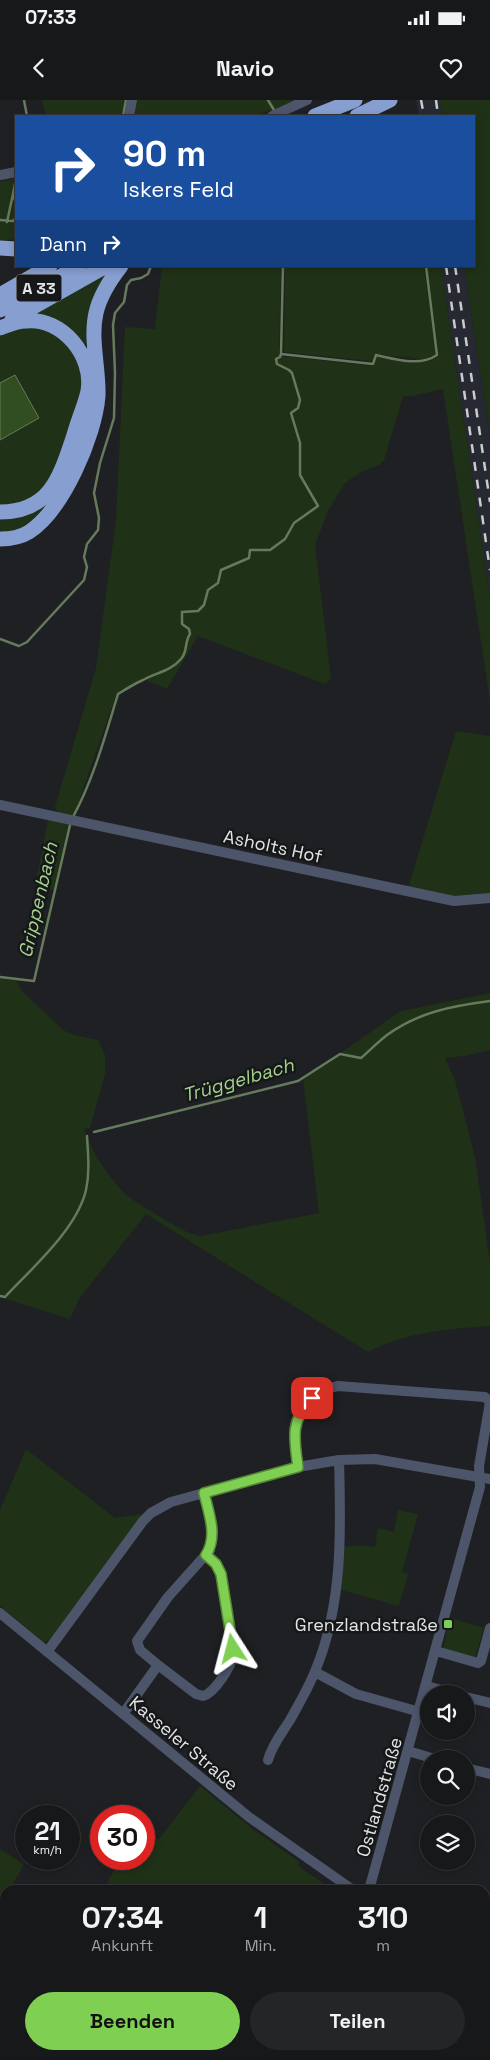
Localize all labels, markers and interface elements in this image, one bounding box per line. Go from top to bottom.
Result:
text: 07:33 [25,5,76,30]
icon: back [25,54,53,82]
text: Navio [216,54,274,82]
icon: heart [437,54,465,82]
text: 90 m [123,132,206,176]
icon: right [40,135,105,200]
text: Iskers Feld [123,175,234,203]
icon: right [97,230,125,258]
text: Dann [40,232,87,257]
road number: A 33 [16,274,62,302]
street label: Asholts Hof [222,824,324,868]
water label: Grippenbach [13,840,63,960]
water label: Trüggelbach [179,1052,297,1108]
pin [291,1377,333,1419]
icon: arrive [298,1384,326,1412]
place label: Grenzlandstraße [295,1613,438,1636]
marker: Grenzlandstraße [442,1618,454,1630]
position arrow [206,1622,258,1674]
map controls [420,1685,475,1870]
button: sound [420,1685,475,1740]
street label: Kasseler Straße [125,1691,243,1795]
street label: Ostlandstraße [351,1735,407,1859]
button: search [420,1750,475,1805]
speed limit sign: 30 [90,1805,155,1870]
text: 21 [34,1815,61,1847]
button: layers [420,1815,475,1870]
text: km/h [33,1842,62,1858]
text: 07:34 [81,1898,163,1937]
text: 1 [254,1898,267,1937]
text: 310 [358,1898,409,1937]
text: Ankunft [91,1935,153,1956]
text: Min. [245,1935,276,1956]
text: m [376,1935,390,1956]
button: Beenden [25,1992,240,2050]
button: Teilen [250,1992,465,2050]

